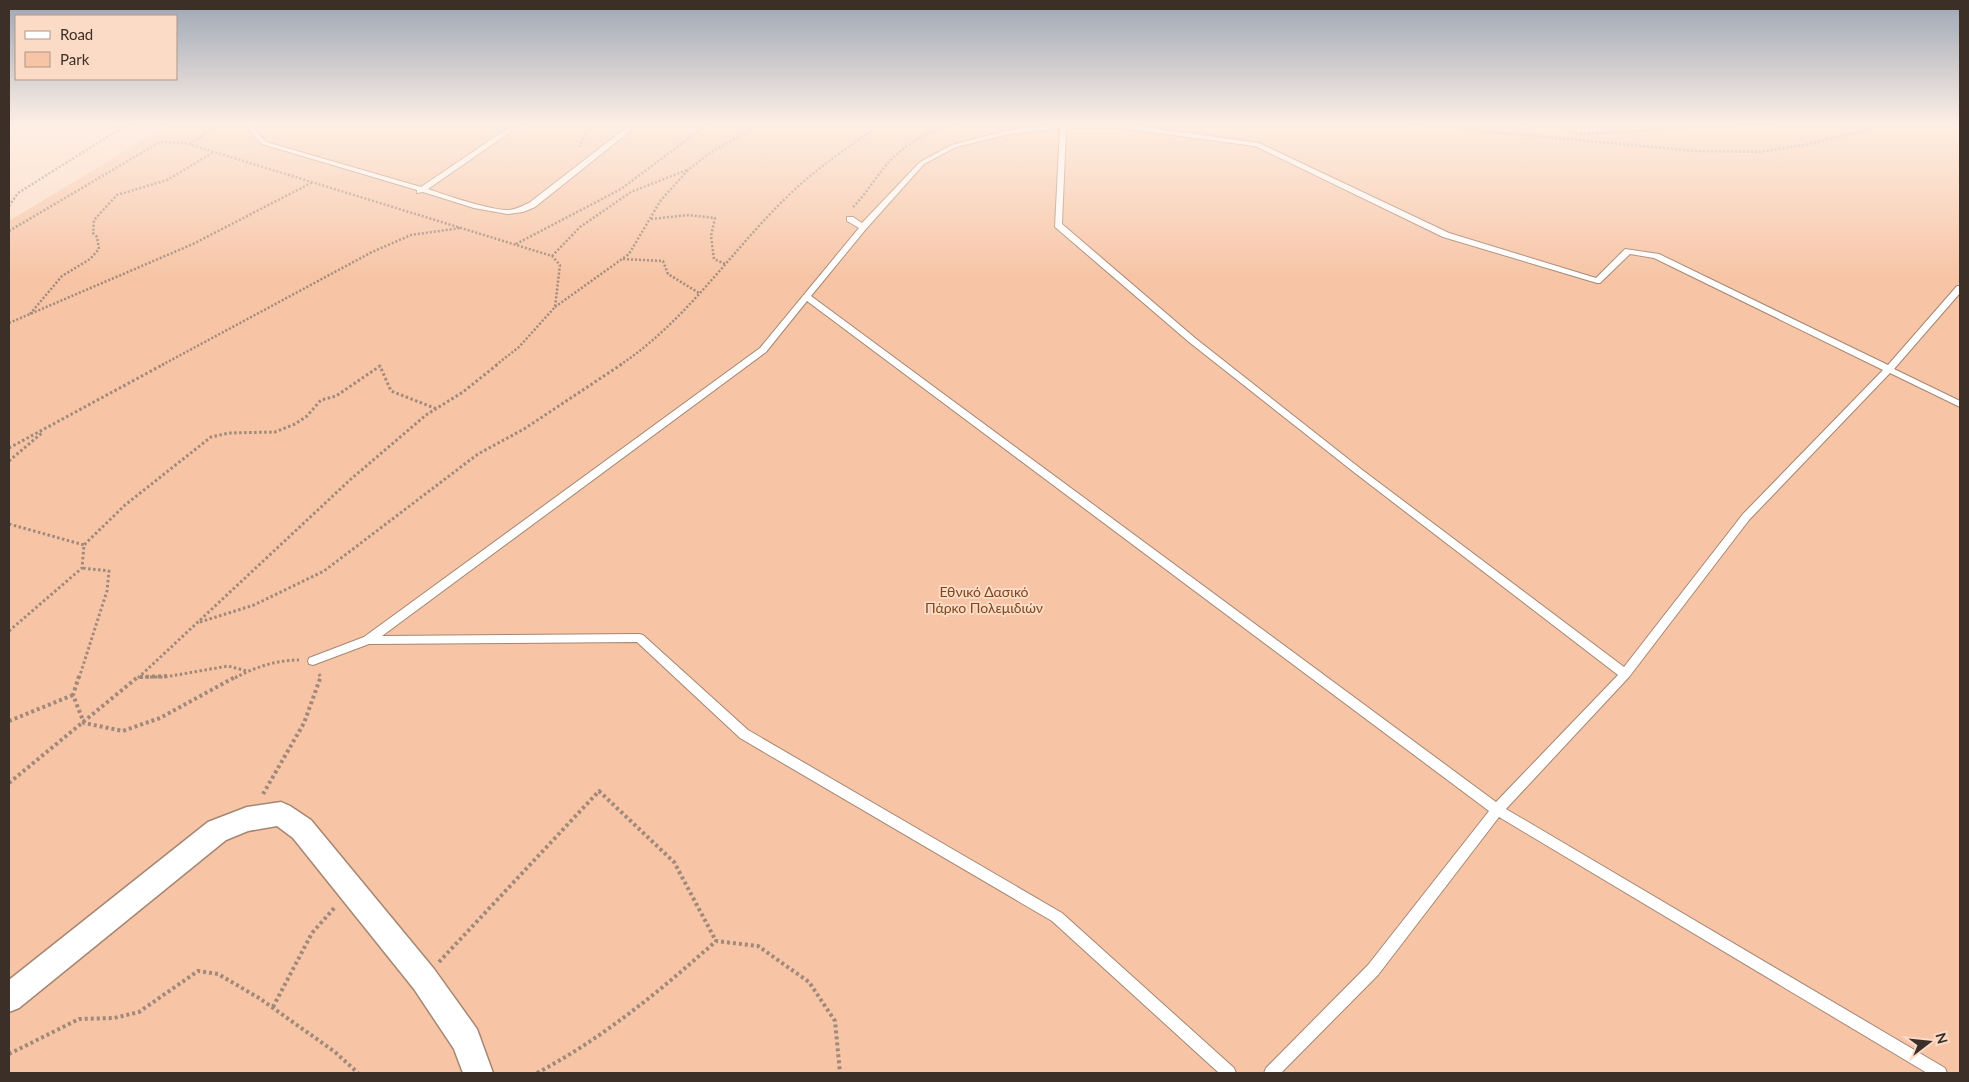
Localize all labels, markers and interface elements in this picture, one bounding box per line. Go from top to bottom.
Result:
legend [15,15,178,80]
text: Road [60,25,93,43]
text: Park [60,50,90,68]
park label: Εθνικό Δασικό Πάρκο Πολεμιδιών [925,583,1043,616]
north arrow [1904,1017,1954,1067]
text: N [1932,1031,1952,1046]

